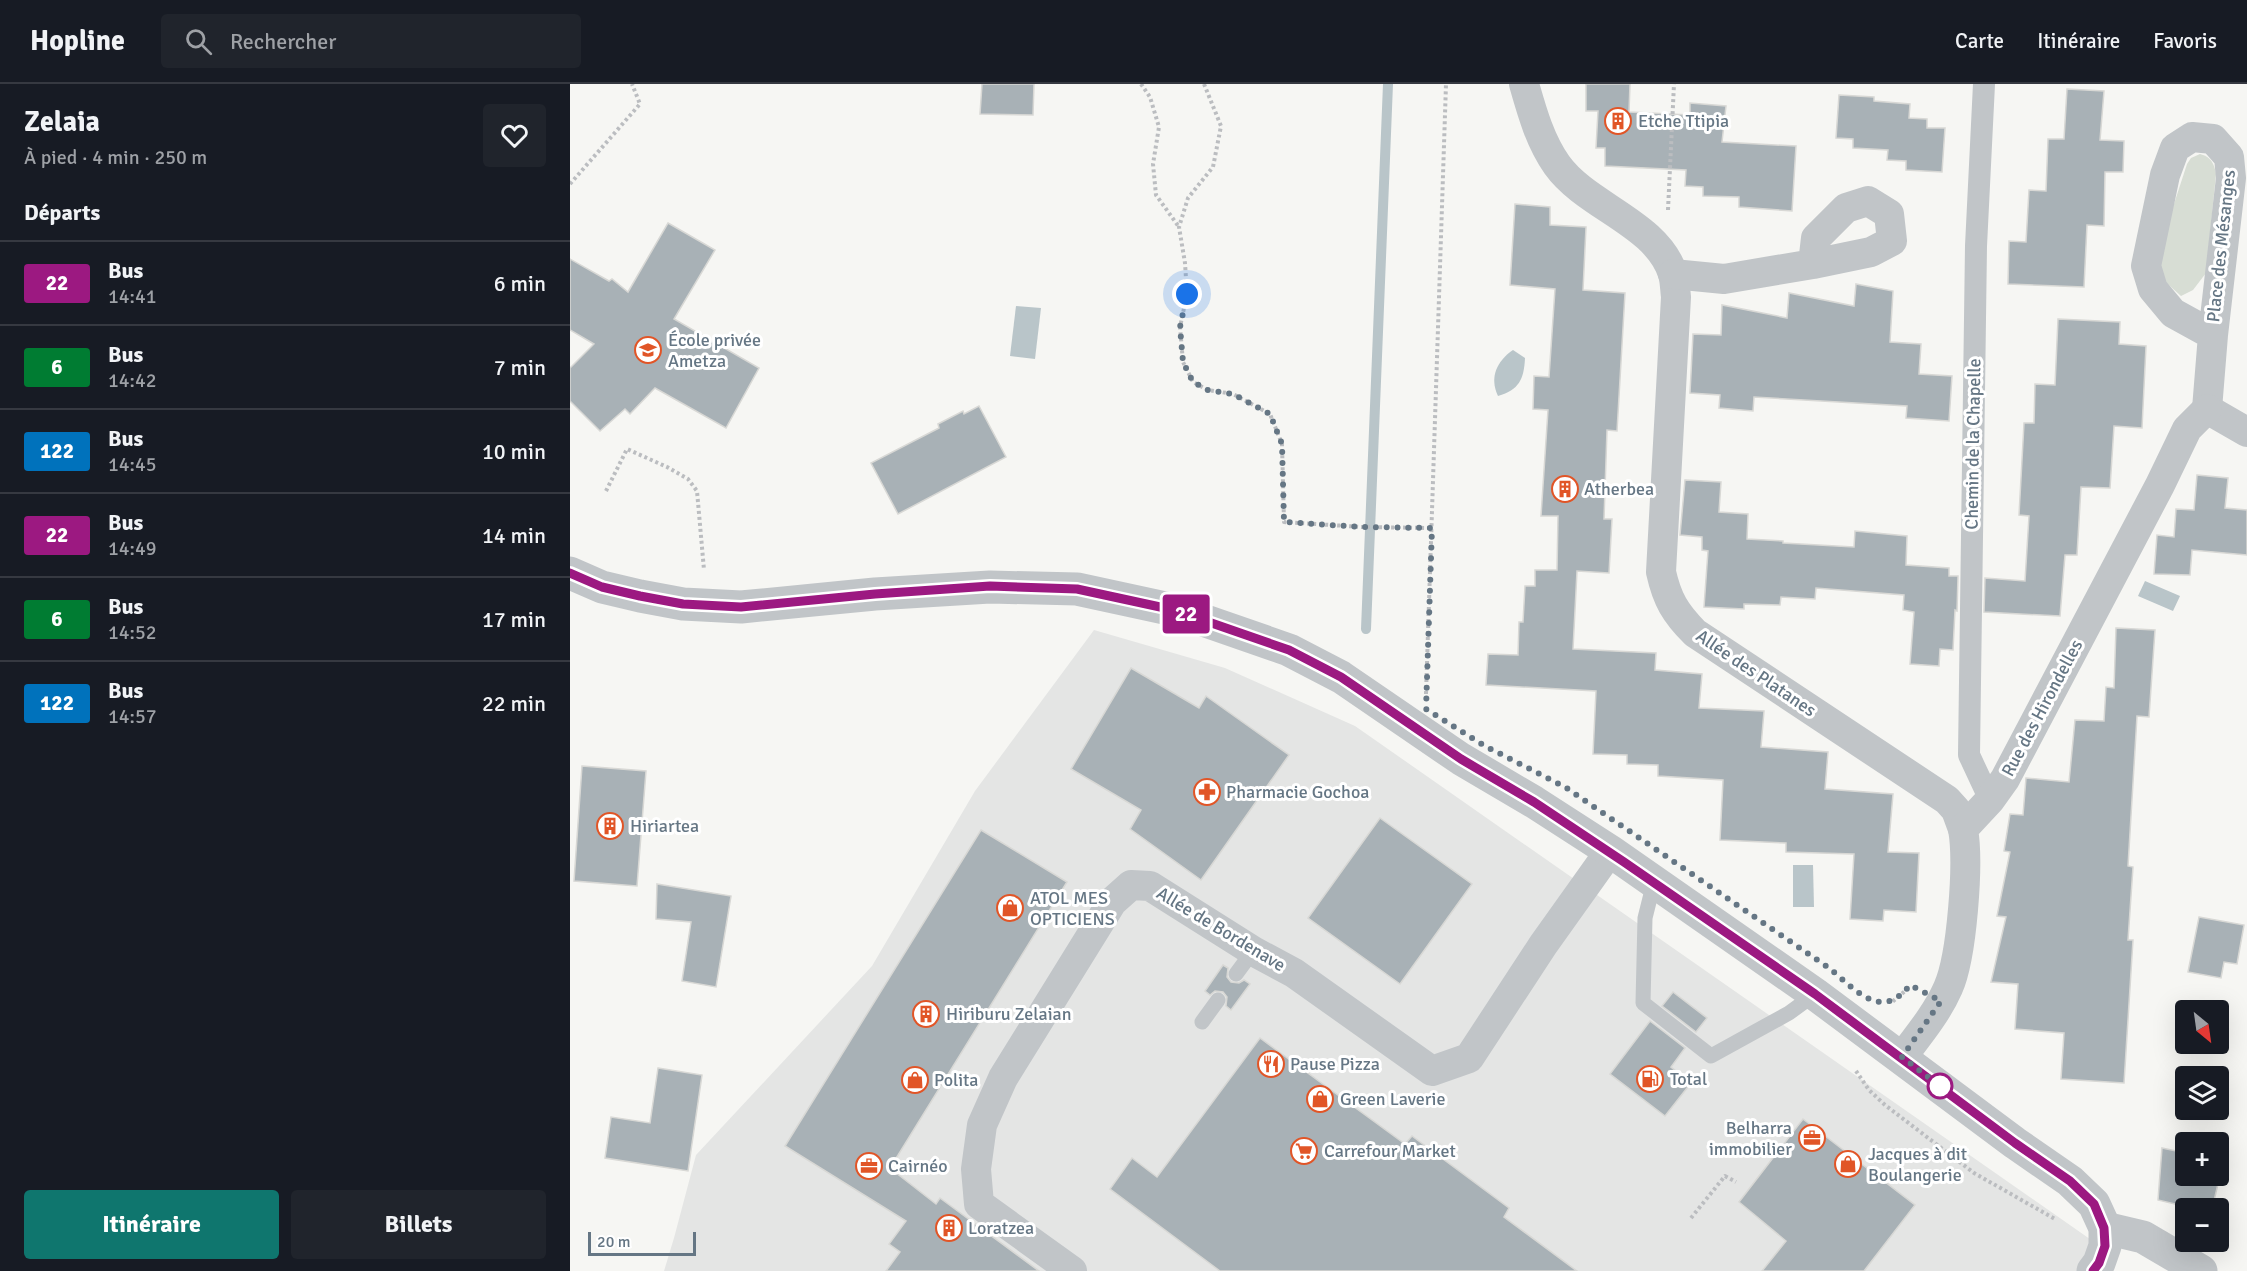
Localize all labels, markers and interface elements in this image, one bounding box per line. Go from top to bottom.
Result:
search box [161,14,581,68]
text: Hopline [30,24,125,58]
icon: search [182,25,215,58]
text: Rechercher [230,28,336,55]
text: Carte [1955,28,2004,54]
text: Itinéraire [2037,28,2120,54]
text: Favoris [2153,28,2217,54]
button: heart [483,104,546,167]
text: Zelaia [24,105,100,139]
building icon: Etche Ttipia [1603,106,1633,136]
place label: Etche Ttipia [1638,110,1729,132]
text: À pied · 4 min · 250 m [24,145,207,170]
street label: Place des Mésanges [2202,169,2240,323]
text: Départs [24,199,100,226]
text: Bus [108,257,143,284]
text: 22 [46,270,68,296]
text: 6 min [494,270,546,297]
your location [1172,279,1202,309]
text: 14:41 [108,284,157,309]
place label: École privée Ametza [668,329,761,372]
school or university icon: École privée Ametza [633,335,663,365]
text: Bus [108,341,143,368]
text: 6 [51,354,63,380]
text: 7 min [494,354,546,381]
street label: Chemin de la Chapelle [1961,358,1985,530]
text: 14:42 [108,368,157,393]
text: Bus [108,425,143,452]
text: 122 [40,438,74,464]
text: 10 min [482,438,546,465]
text: 14:45 [108,452,157,477]
building icon: Atherbea [1550,474,1580,504]
place label: Atherbea [1584,478,1654,500]
text: Bus [108,509,143,536]
text: 22 [46,522,68,548]
text: 14 min [482,522,546,549]
text: 14:49 [108,536,157,561]
text: Bus [108,593,143,620]
line badge: 22 [1159,594,1213,634]
text: 22 [1175,601,1197,627]
text: 6 [51,606,63,632]
text: 17 min [482,606,546,633]
text: 14:52 [108,620,157,645]
street label: Allée des Platanes [1692,625,1820,721]
street label: Rue des Hirondelles [1997,636,2087,780]
text: Bus [108,677,143,704]
text: 122 [40,690,74,716]
text: 22 min [482,690,546,717]
text: 14:57 [108,704,157,729]
pharmacy icon: Pharmacie Gochoa [1192,777,1222,807]
place label: Pharmacie Gochoa [1226,781,1369,803]
building icon: Hiriartea [595,811,625,841]
place label: Hiriartea [630,815,699,837]
street label: Allée de Bordenave [1153,882,1289,976]
place label: ATOL MES OPTICIENS [1030,887,1115,930]
shop icon: ATOL MES OPTICIENS [995,893,1025,923]
building icon: Hiriburu Zelaian [911,999,941,1029]
north arrow [2175,1000,2229,1054]
map controls [2175,1000,2229,1252]
place label: Hiriburu Zelaian [946,1003,1072,1025]
restaurant icon: Pause Pizza [1256,1049,1286,1079]
place label: Pause Pizza [1290,1053,1380,1075]
fuel station icon: Total [1635,1064,1665,1094]
shop icon: Polita [900,1065,930,1095]
button: layers [2175,1066,2229,1120]
place label: Total [1670,1068,1707,1090]
place label: Polita [934,1069,979,1091]
unlabelled marker [1927,1073,1953,1099]
shop icon: Green Laverie [1305,1084,1335,1114]
place label: Green Laverie [1340,1088,1446,1110]
place label: Belharra immobilier [1709,1117,1792,1160]
office icon: Belharra immobilier [1797,1123,1827,1153]
button: + [2175,1132,2229,1186]
supermarket icon: Carrefour Market [1289,1136,1319,1166]
place label: Carrefour Market [1324,1140,1456,1162]
place label: Jacques à dit Boulangerie [1868,1143,1967,1186]
shop icon: Jacques à dit Boulangerie [1833,1149,1863,1179]
office icon: Cairnéo [854,1151,884,1181]
place label: Cairnéo [888,1155,948,1177]
button: Itinéraire [24,1190,279,1259]
button: Billets [291,1190,546,1259]
button: − [2175,1198,2229,1252]
building icon: Loratzea [934,1213,964,1243]
place label: Loratzea [968,1217,1034,1239]
scale bar [588,1229,696,1256]
text: 20 m [597,1232,631,1252]

